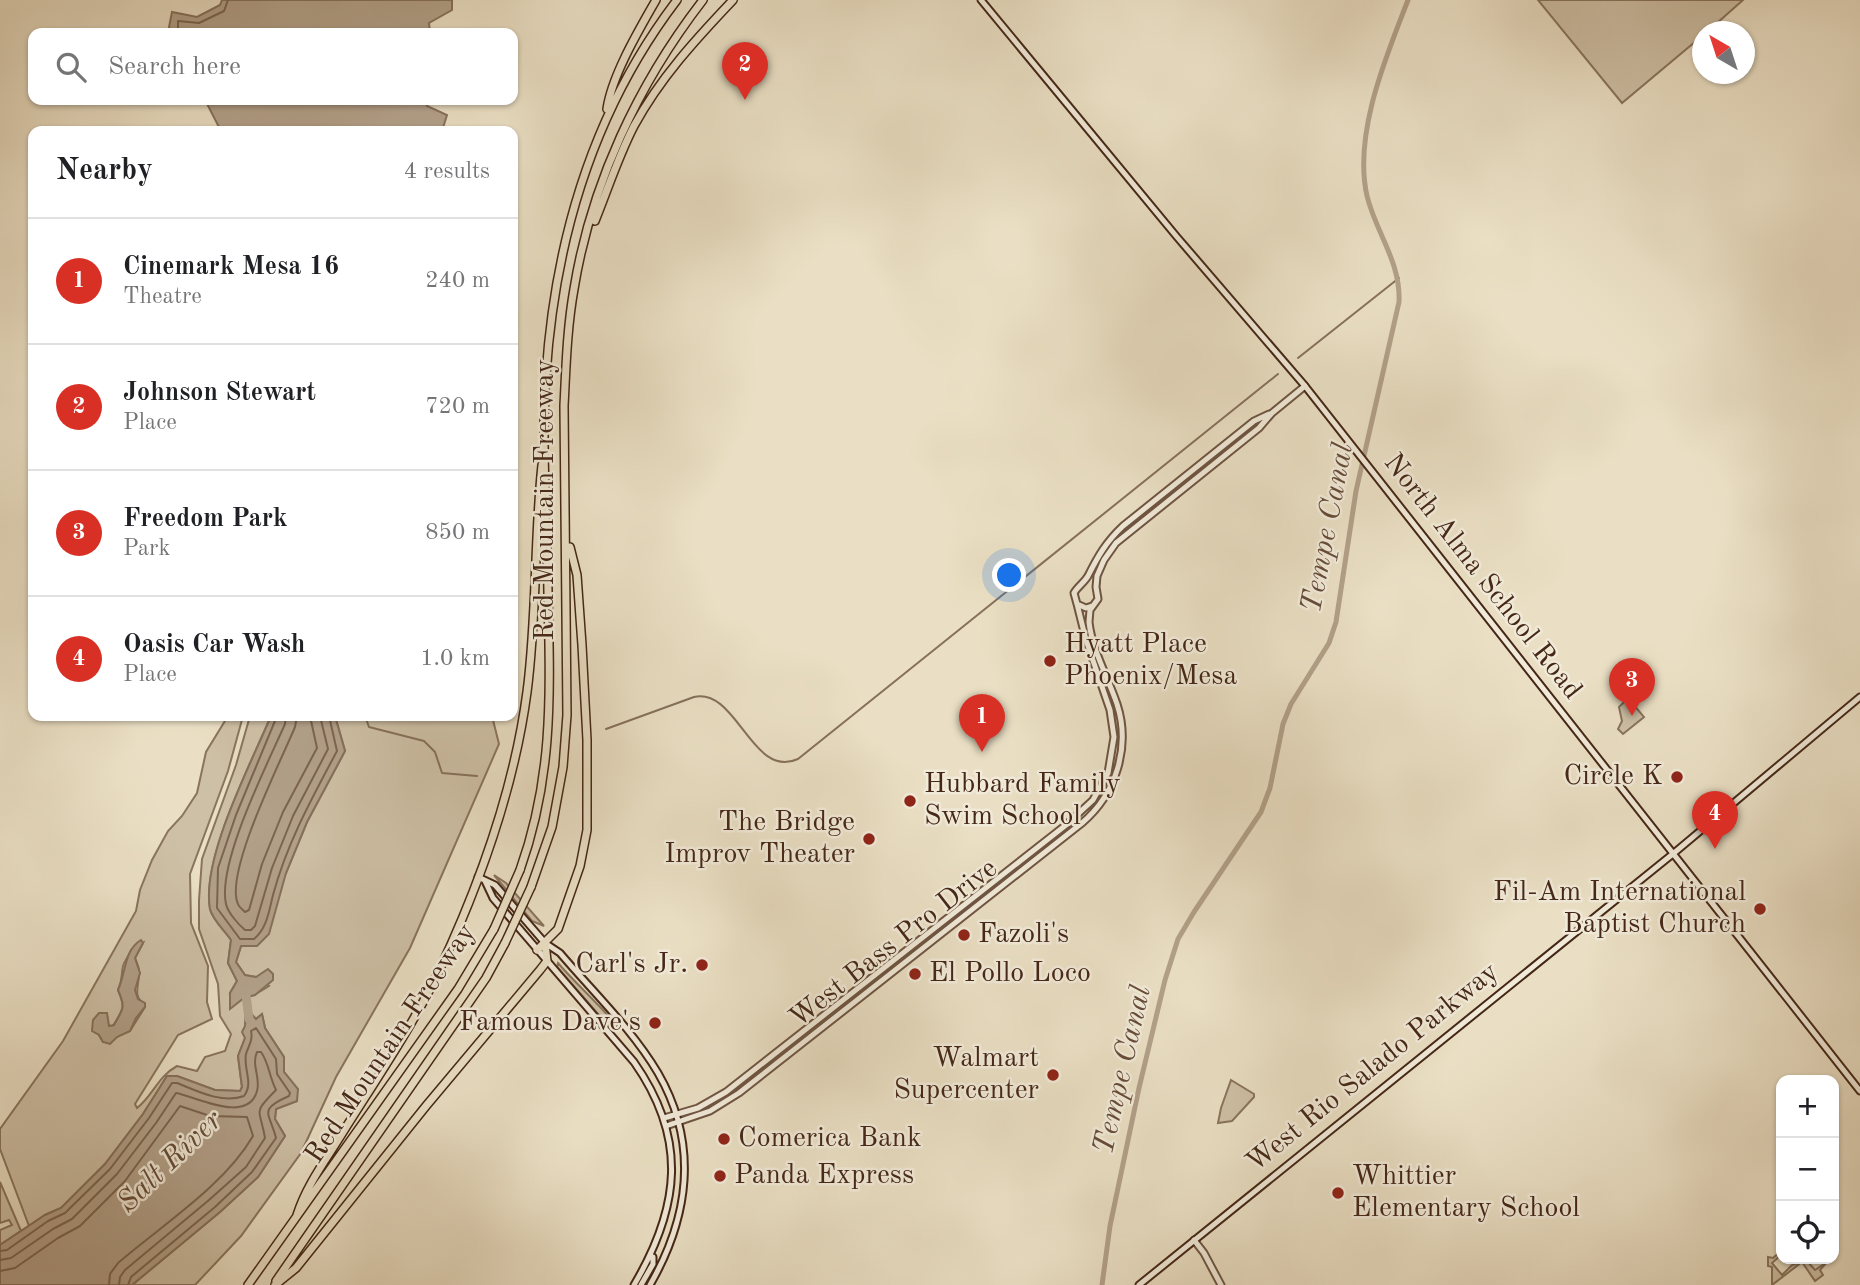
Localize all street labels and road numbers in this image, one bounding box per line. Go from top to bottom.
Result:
street label: Red Mountain Freeway [532,359,560,641]
street label: North Alma School Road [1378,449,1586,705]
street label: West Bass Pro Drive [785,855,1003,1033]
street label: Red Mountain Freeway [300,919,482,1169]
street label: West Rio Salado Parkway [1242,958,1504,1178]

